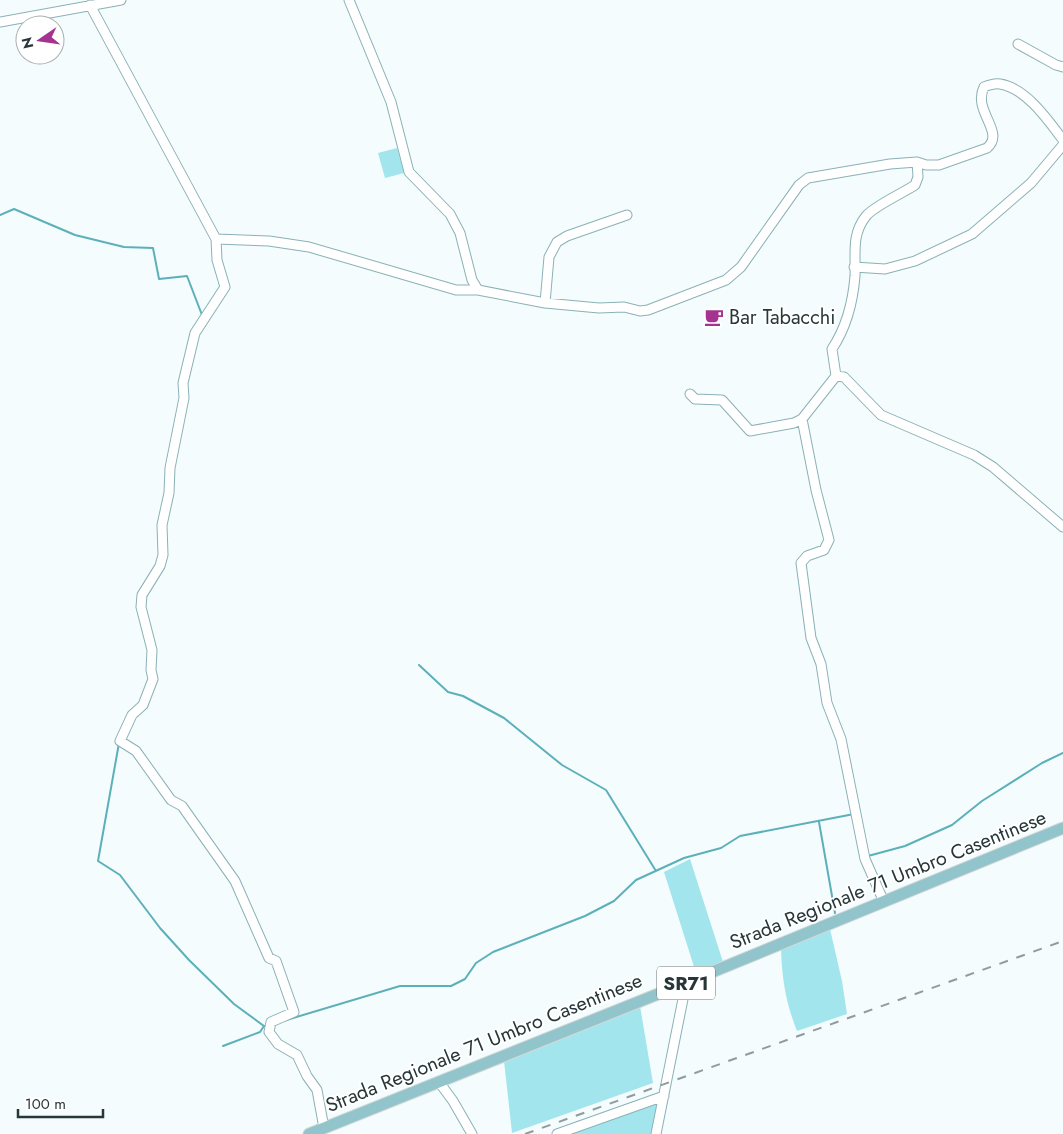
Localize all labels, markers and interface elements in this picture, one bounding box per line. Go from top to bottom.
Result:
north arrow [15,15,65,65]
text: N [16,35,38,51]
place label: Bar Tabacchi [729,303,835,332]
cafe icon: Bar Tabacchi [703,306,725,328]
street label: Strada Regionale 71 Umbro Casentinese [725,803,1051,957]
street label: Strada Regionale 71 Umbro Casentinese [321,966,647,1120]
road number: SR71 [657,966,715,1000]
scale bar [18,1086,102,1118]
text: 100 m [25,1093,66,1115]

